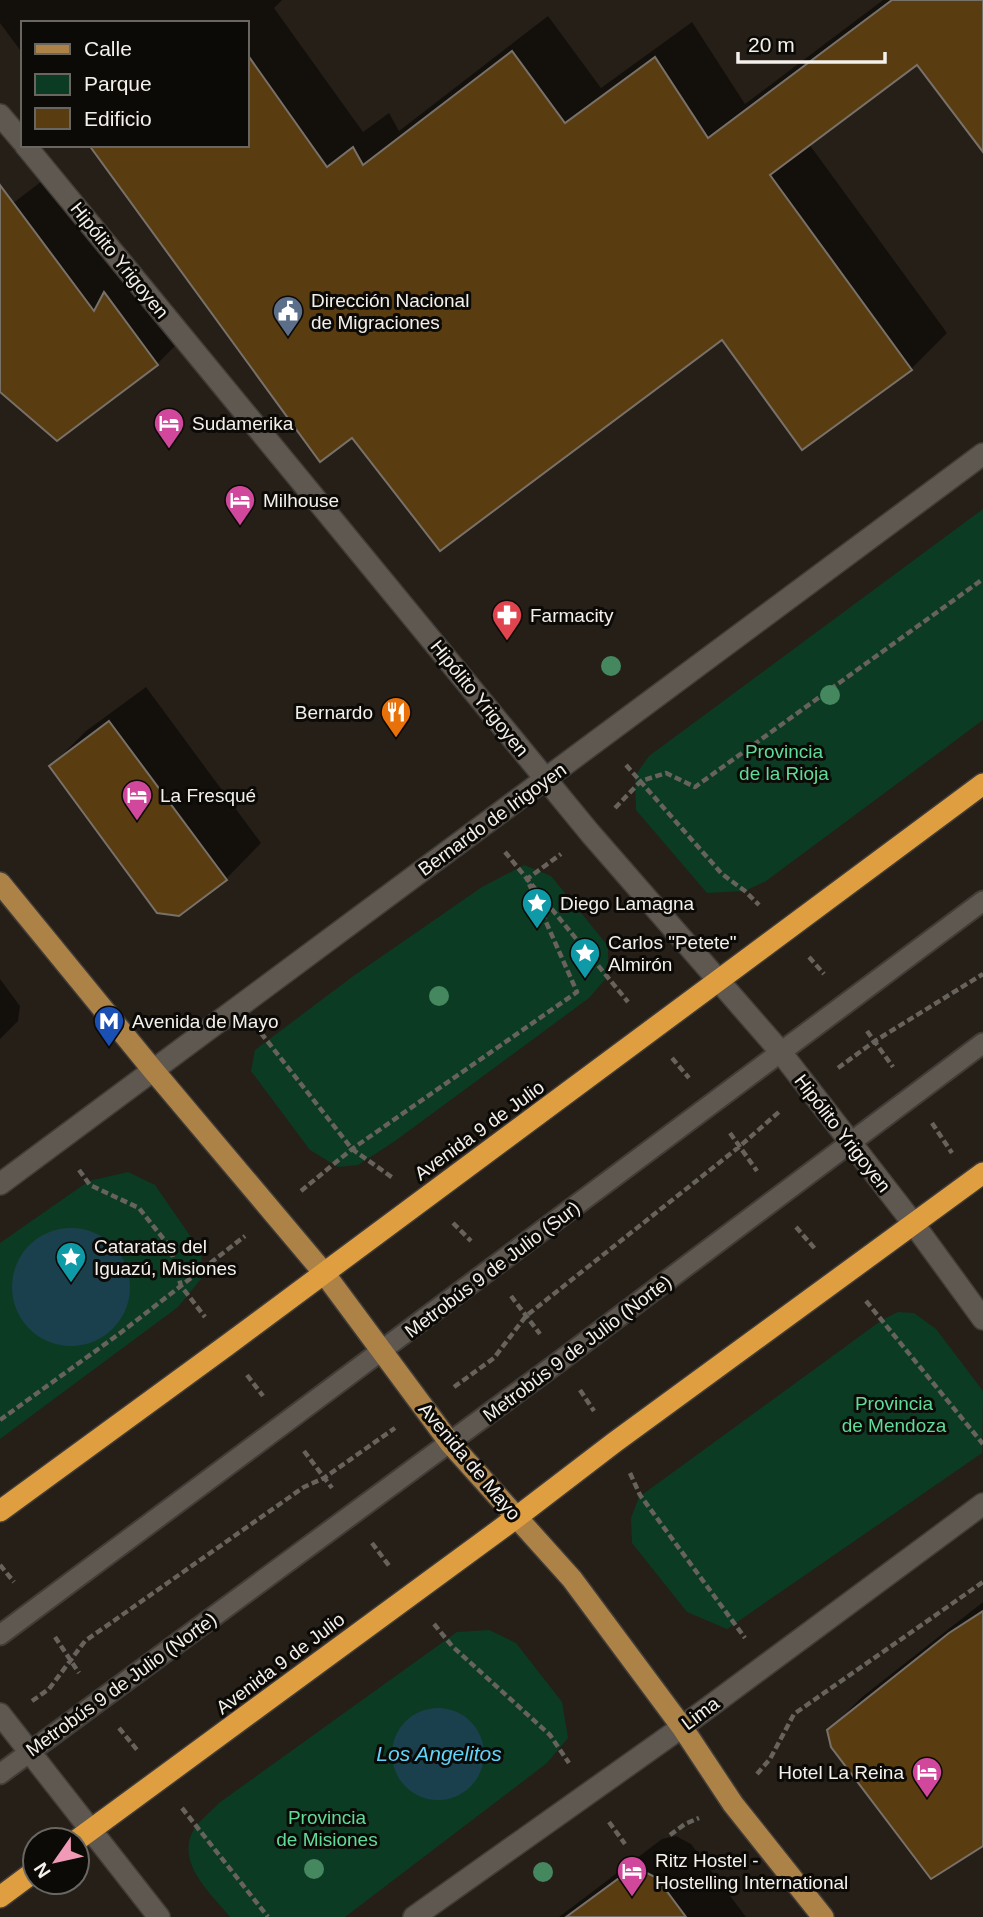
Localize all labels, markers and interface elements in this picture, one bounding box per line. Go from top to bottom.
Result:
legend [21,21,248,147]
scale bar [738,21,885,65]
text: 20 m [748,33,795,56]
text: Calle [84,37,132,60]
text: Parque [84,72,152,95]
text: Edificio [84,107,152,130]
street label: Hipólito Yrigoyen [66,198,173,323]
place label: Dirección Nacional de Migraciones [311,290,469,333]
public building icon: Dirección Nacional de Migraciones [271,294,305,338]
hotel icon: Sudamerika [152,406,186,450]
place label: Sudamerika [192,413,294,434]
hotel icon: Milhouse [223,483,257,527]
place label: Milhouse [263,490,339,511]
pharmacy icon: Farmacity [490,598,524,642]
place label: Farmacity [530,605,614,626]
street label: Hipólito Yrigoyen [426,636,533,761]
restaurant icon: Bernardo [379,695,413,739]
place label: Bernardo [295,702,373,723]
park label: Provincia de la Rioja [739,741,829,784]
street label: Bernardo de Irigoyen [414,759,570,880]
hotel icon: La Fresqué [120,778,154,822]
place label: La Fresqué [160,785,256,806]
place icon: Diego Lamagna [520,886,554,930]
place label: Diego Lamagna [560,893,695,914]
place label: Carlos "Petete" Almirón [608,932,737,975]
place icon: Carlos "Petete" Almirón [568,936,602,980]
metro station icon: Avenida de Mayo [92,1004,126,1048]
place label: Avenida de Mayo [132,1011,278,1032]
street label: Hipólito Yrigoyen [790,1070,895,1196]
street label: Avenida 9 de Julio [410,1076,548,1184]
street label: Metrobús 9 de Julio (Sur) [401,1197,584,1342]
place label: Cataratas del Iguazú, Misiones [94,1236,237,1279]
place icon: Cataratas del Iguazú, Misiones [54,1240,88,1284]
street label: Metrobús 9 de Julio (Norte) [479,1271,676,1426]
park label: Provincia de Mendoza [842,1393,947,1436]
street label: Avenida de Mayo [414,1398,525,1524]
street label: Metrobús 9 de Julio (Norte) [22,1608,221,1761]
street label: Avenida 9 de Julio [212,1608,348,1718]
street label: Lima [678,1692,723,1734]
water label: Los Angelitos [376,1742,502,1765]
hotel icon: Hotel La Reina [910,1755,944,1799]
place label: Hotel La Reina [778,1762,904,1783]
park label: Provincia de Misiones [276,1807,378,1850]
north arrow [21,1826,91,1896]
place label: Ritz Hostel - Hostelling International [655,1850,848,1893]
hotel icon: Ritz Hostel - Hostelling International [615,1854,649,1898]
text: N [30,1859,55,1882]

